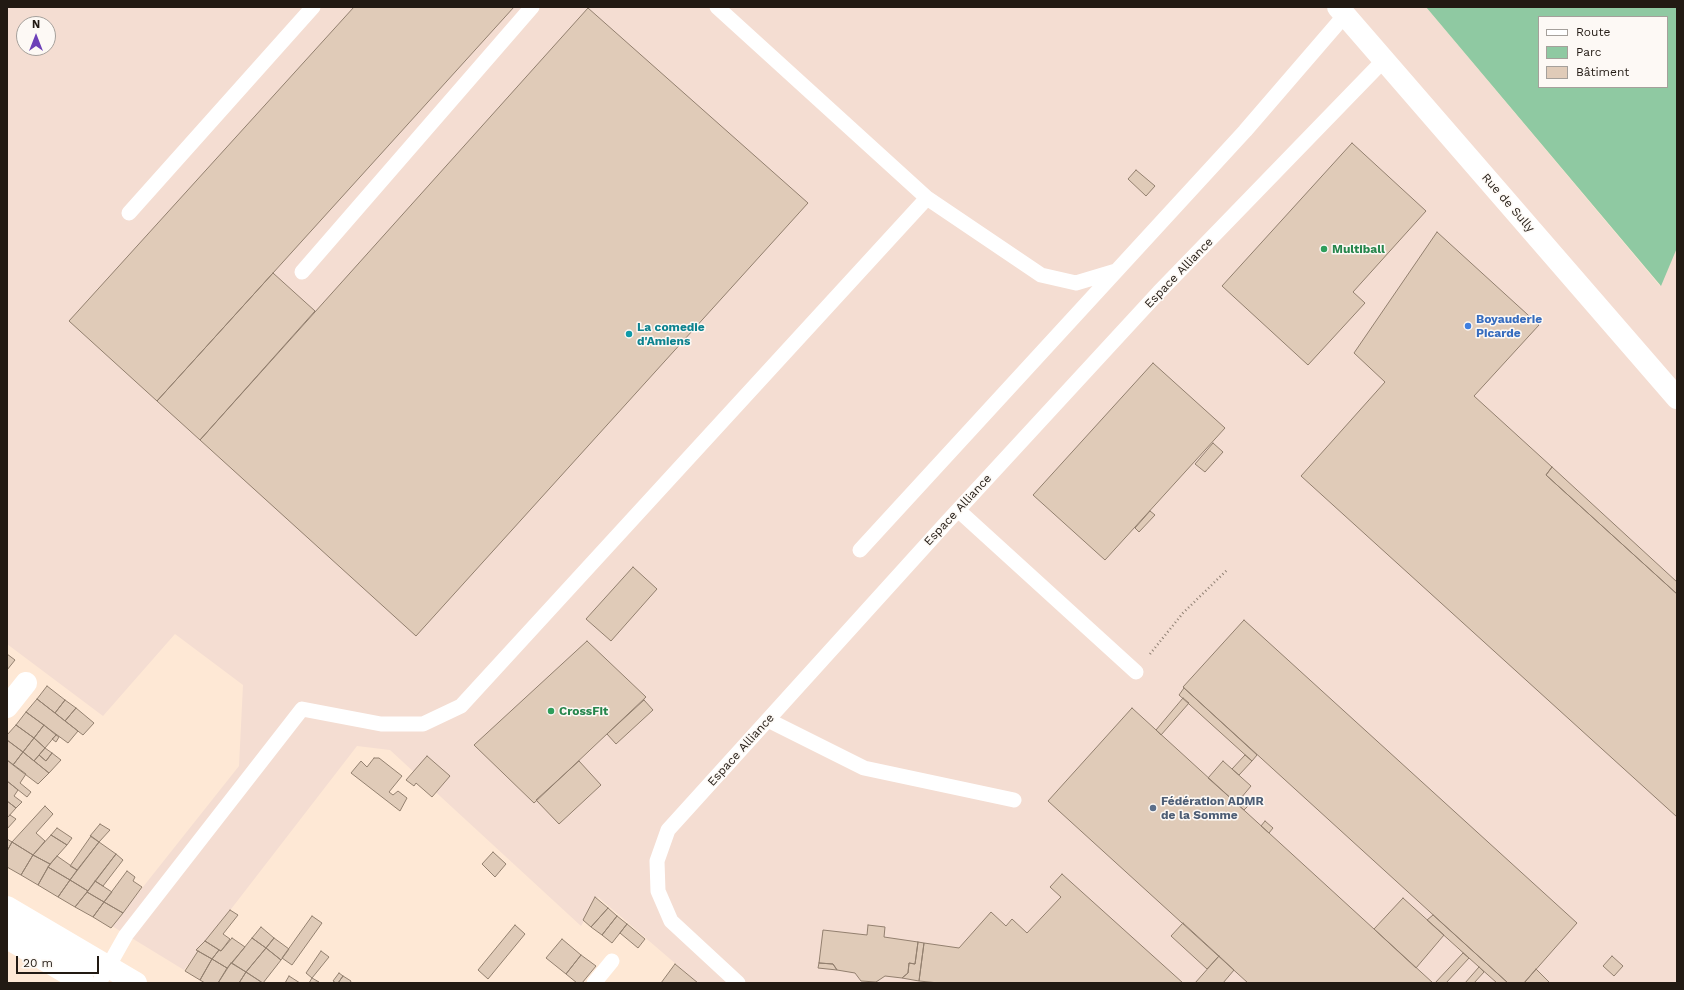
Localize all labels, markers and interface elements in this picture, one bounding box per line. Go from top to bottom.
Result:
north arrow [16,16,56,56]
legend [1538,16,1668,88]
text: N [32,18,40,31]
text: Route [1576,25,1610,39]
text: Parc [1576,45,1602,59]
text: Bâtiment [1576,65,1629,79]
street label: Rue de Sully [1479,171,1537,235]
street label: Espace Alliance [1142,235,1216,311]
place label: Multiball [1332,242,1385,256]
marker: Multiball [1319,244,1329,254]
place label: Boyauderie Picarde [1476,312,1542,340]
place label: La comedie d'Amiens [637,320,705,348]
marker: Boyauderie Picarde [1463,321,1473,331]
marker: La comedie d'Amiens [624,329,634,339]
street label: Espace Alliance [921,471,995,549]
place label: CrossFit [559,704,608,718]
marker: CrossFit [546,706,556,716]
street label: Espace Alliance [705,711,777,789]
place label: Fédération ADMR de la Somme [1161,794,1264,822]
marker: Fédération ADMR de la Somme [1148,803,1158,813]
scale bar [18,948,101,974]
text: 20 m [23,956,53,970]

